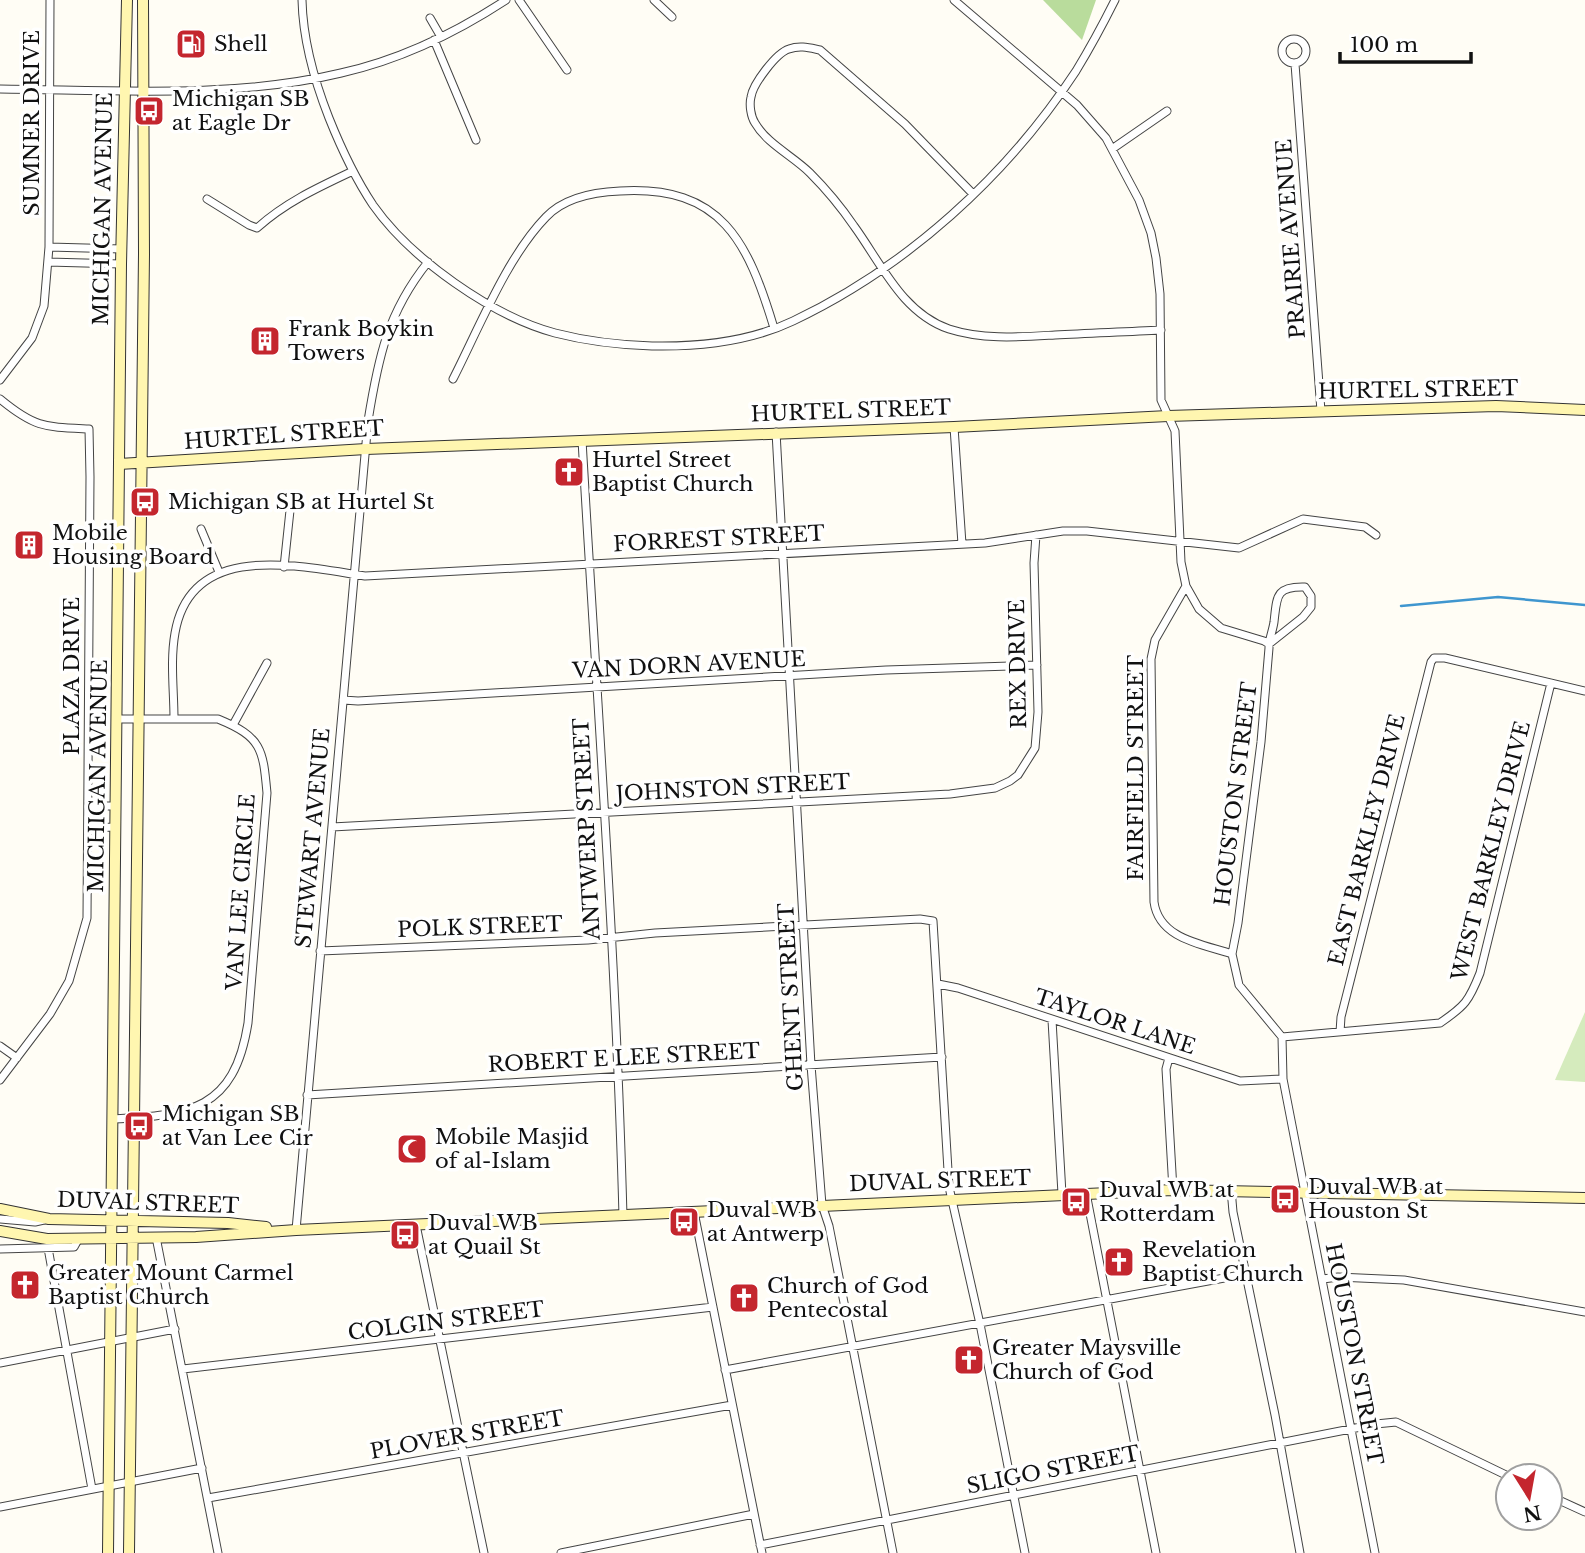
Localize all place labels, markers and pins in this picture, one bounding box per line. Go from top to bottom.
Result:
fuel station icon: Shell [174,27,208,61]
place label: Shell [214,31,268,57]
place label: Michigan SB at Eagle Dr [172,86,309,136]
bus stop icon: Michigan SB at Eagle Dr [132,94,166,128]
place label: Frank Boykin Towers [288,316,434,366]
building icon: Frank Boykin Towers [248,324,282,358]
place label: Hurtel Street Baptist Church [592,447,753,497]
church icon: Hurtel Street Baptist Church [552,455,586,489]
bus stop icon: Michigan SB at Hurtel St [128,485,162,519]
place label: Michigan SB at Hurtel St [168,489,434,515]
place label: Mobile Housing Board [52,520,214,570]
building icon: Mobile Housing Board [12,528,46,562]
place label: Michigan SB at Van Lee Cir [162,1101,313,1151]
bus stop icon: Michigan SB at Van Lee Cir [122,1109,156,1143]
place label: Mobile Masjid of al-Islam [435,1124,589,1174]
mosque icon: Mobile Masjid of al-Islam [395,1132,429,1166]
place label: Duval WB at Houston St [1308,1174,1443,1224]
place label: Duval WB at Rotterdam [1099,1177,1234,1227]
bus stop icon: Duval WB at Houston St [1268,1182,1302,1216]
bus stop icon: Duval WB at Rotterdam [1059,1185,1093,1219]
place label: Duval WB at Antwerp [707,1197,824,1247]
bus stop icon: Duval WB at Antwerp [667,1205,701,1239]
place label: Duval WB at Quail St [428,1210,541,1260]
bus stop icon: Duval WB at Quail St [388,1218,422,1252]
place label: Revelation Baptist Church [1142,1237,1303,1287]
church icon: Revelation Baptist Church [1102,1245,1136,1279]
place label: Greater Mount Carmel Baptist Church [48,1260,294,1310]
church icon: Greater Mount Carmel Baptist Church [8,1268,42,1302]
place label: Church of God Pentecostal [767,1273,928,1323]
church icon: Church of God Pentecostal [727,1281,761,1315]
place label: Greater Maysville Church of God [992,1335,1181,1385]
church icon: Greater Maysville Church of God [952,1343,986,1377]

